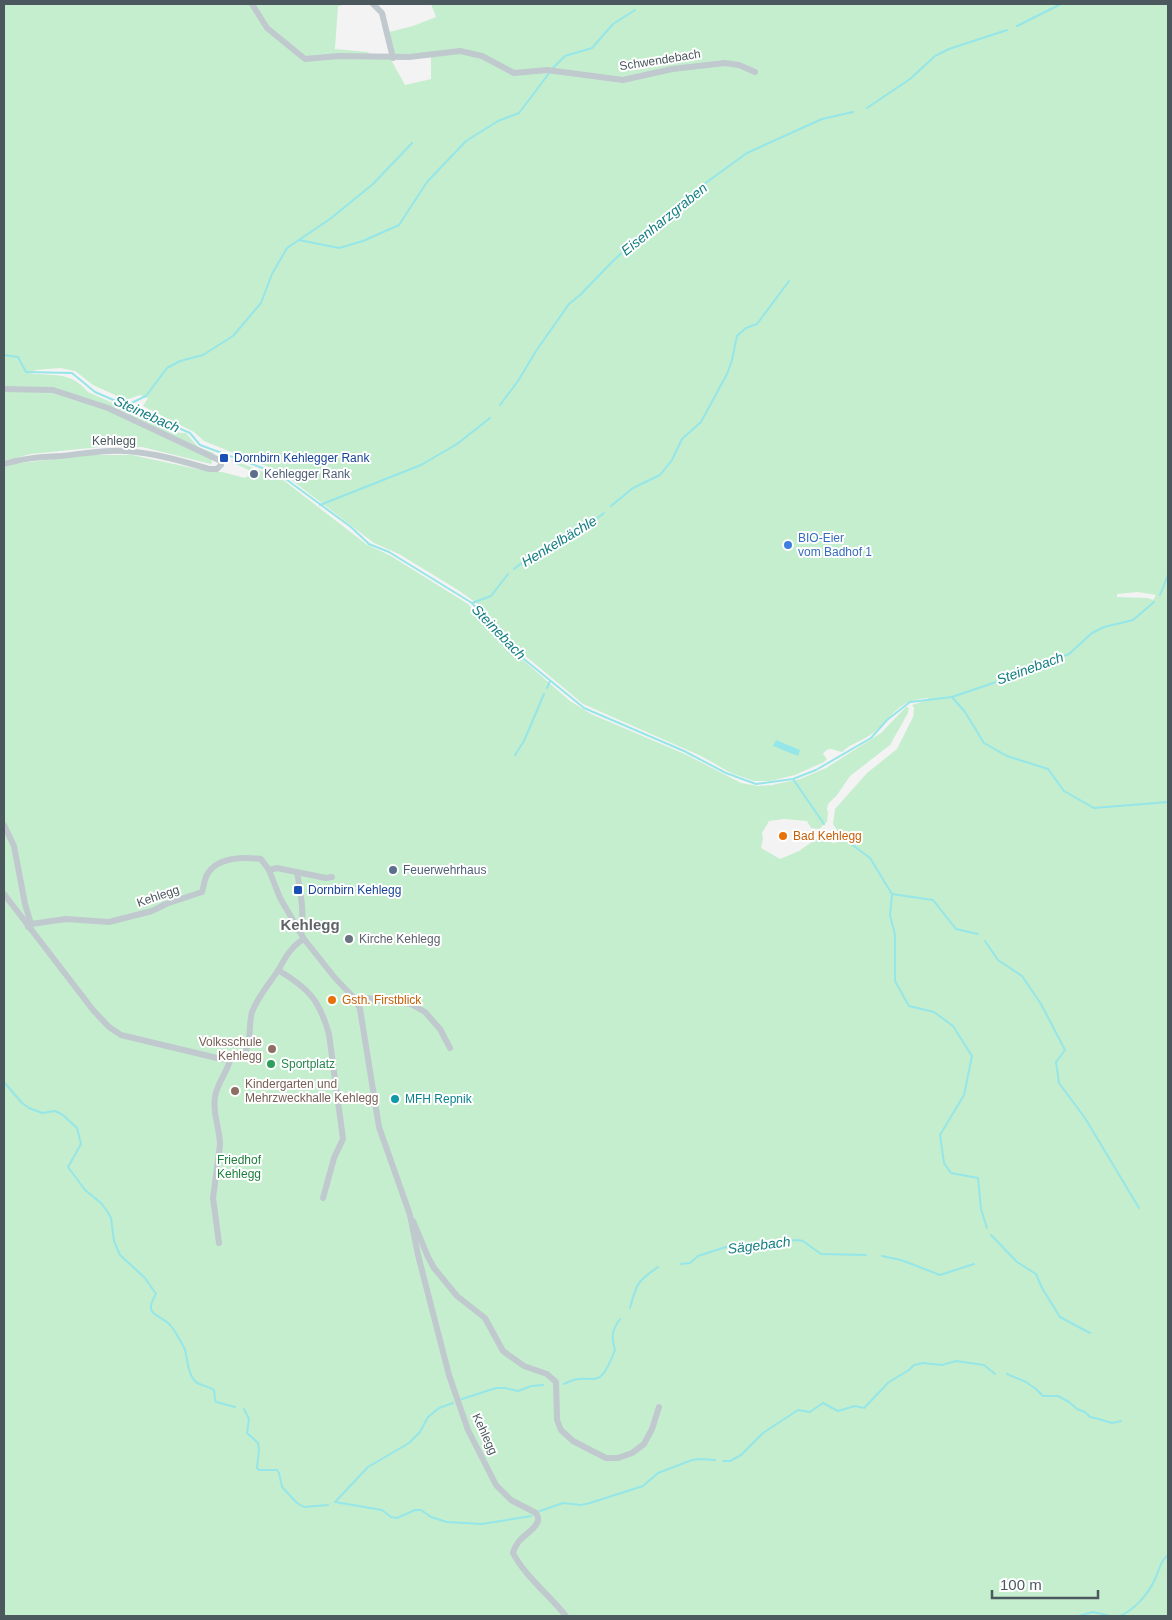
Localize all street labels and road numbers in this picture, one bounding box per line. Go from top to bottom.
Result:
street label: Schwendebach [618,47,702,73]
street label: Kehlegg [92,434,136,448]
street label: Kehlegg [135,882,181,910]
street label: Kehlegg [469,1411,501,1457]

